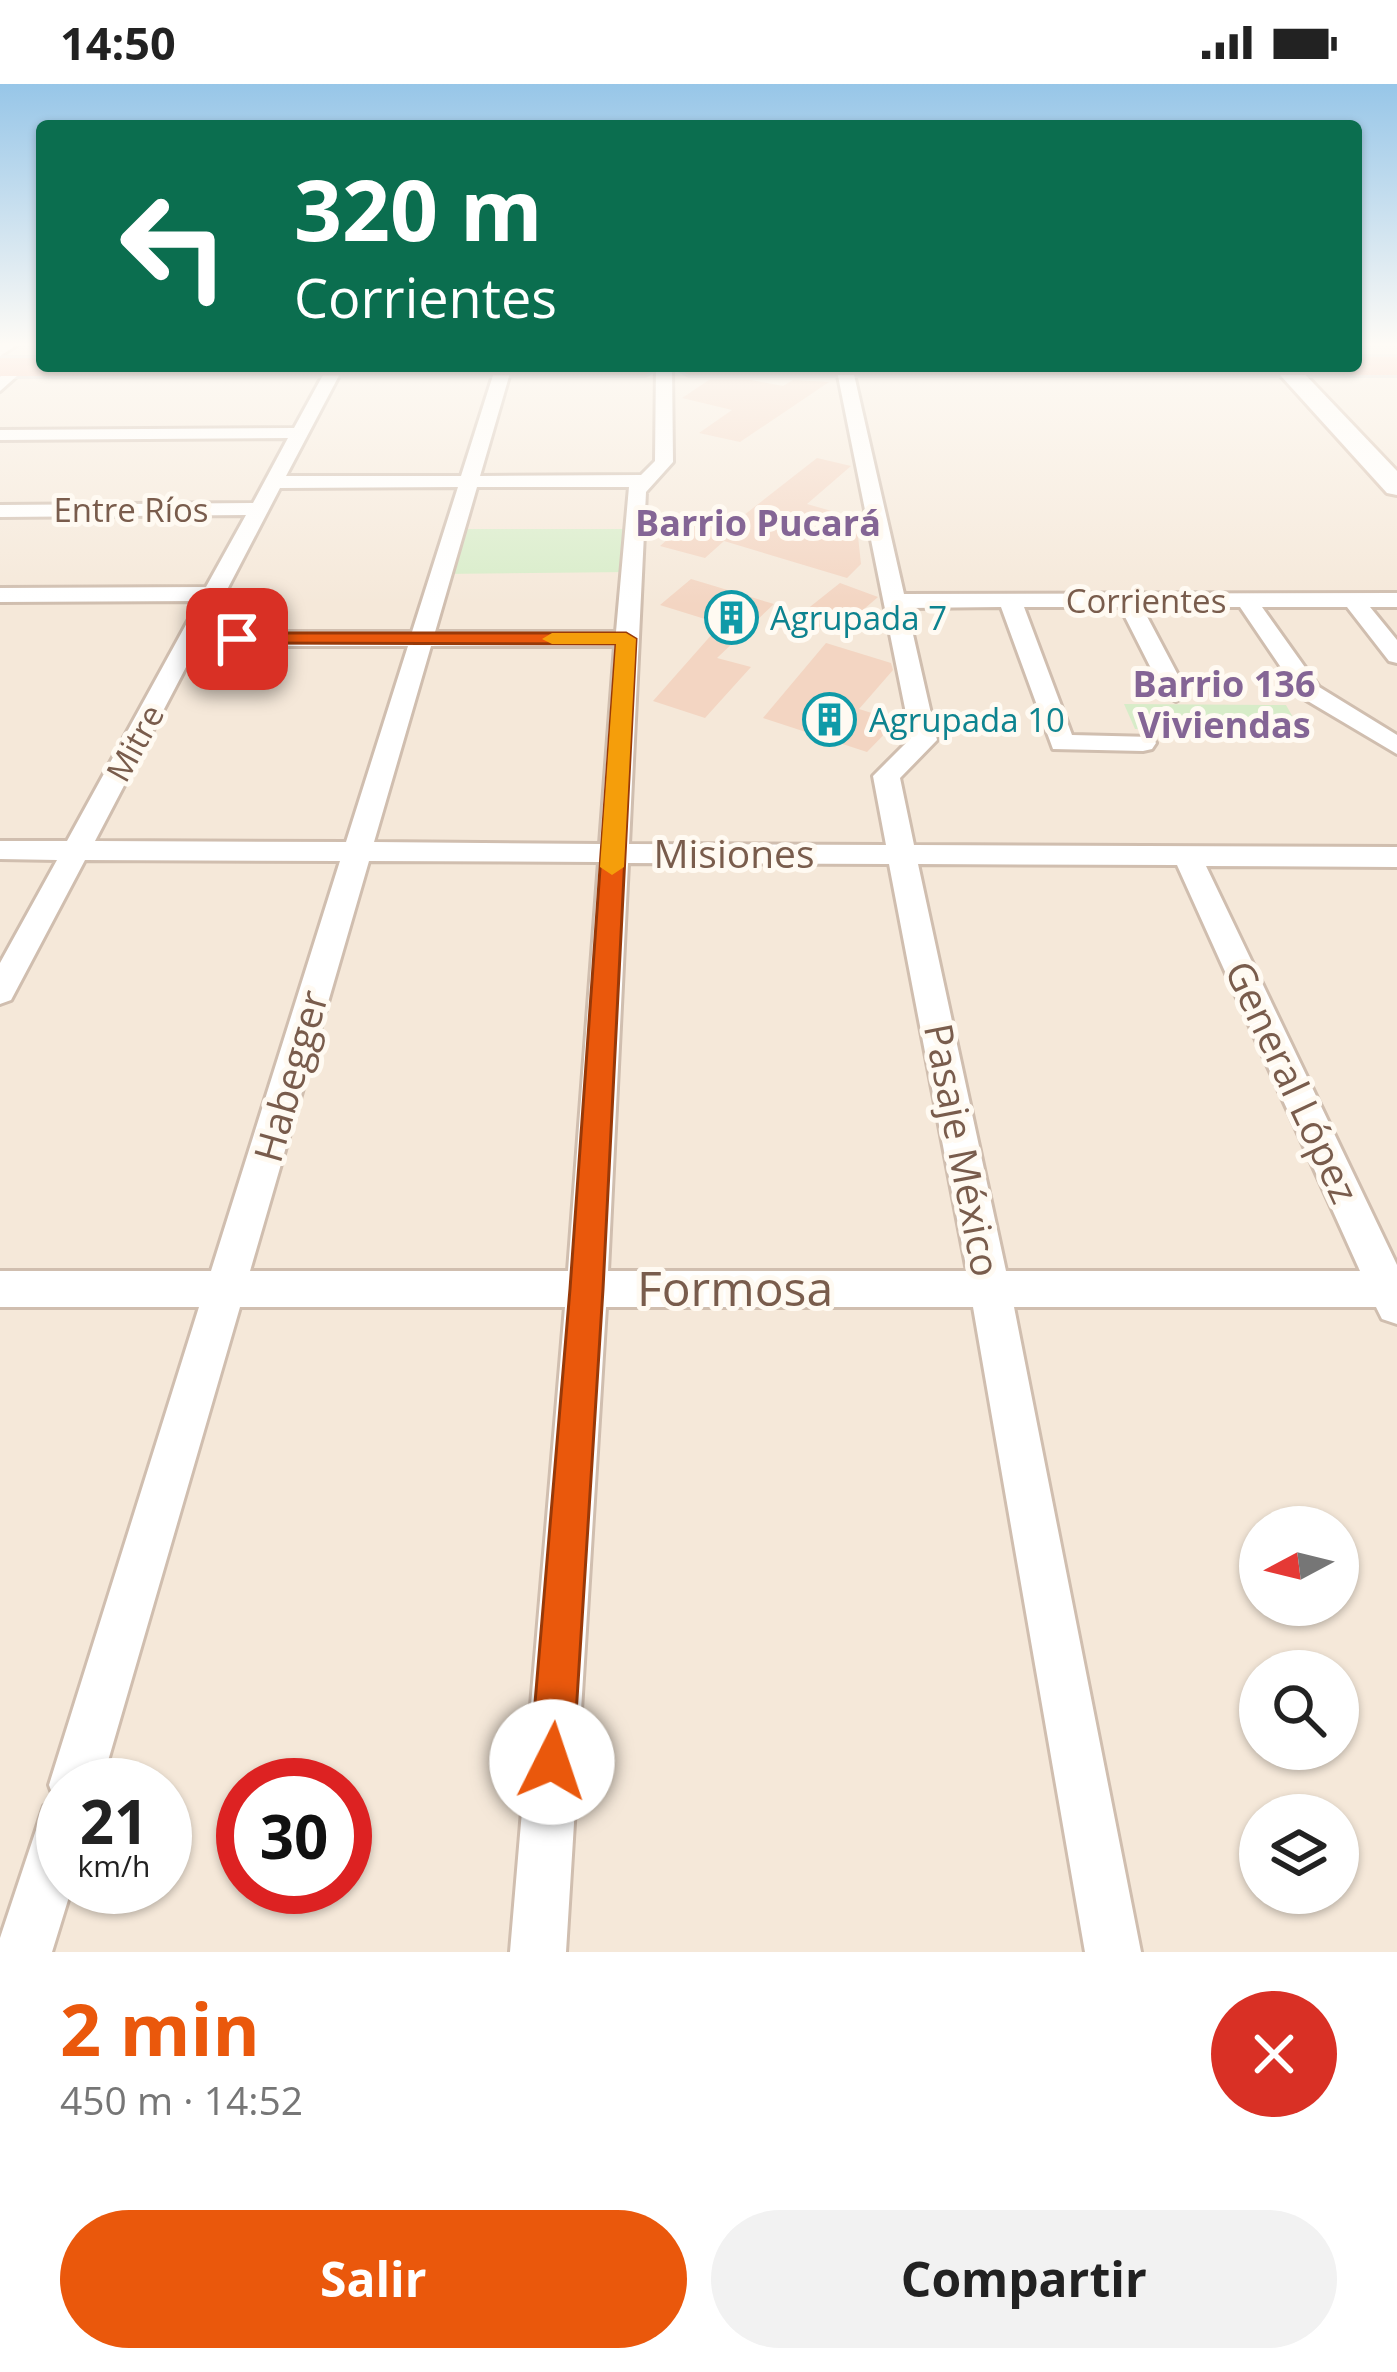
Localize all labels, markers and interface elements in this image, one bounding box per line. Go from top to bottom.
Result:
text: 14:50 [60,12,176,73]
text: 320 m [294,151,542,266]
icon: left [96,168,252,324]
text: Corrientes [294,260,557,334]
street label: Entre Ríos [53,487,209,532]
district label: Barrio Pucará [635,498,881,547]
street label: Corrientes [1066,578,1226,623]
pin [186,588,288,690]
building icon: Agrupada 7 [703,590,759,646]
place label: Agrupada 7 [770,595,947,640]
icon: arrive [204,606,270,672]
district label: Barrio 136 Viviendas [1132,659,1316,749]
building icon: Agrupada 10 [802,692,858,748]
street label: Mitre [95,696,174,789]
place label: Agrupada 10 [869,697,1065,742]
street label: Misiones [653,826,815,879]
street label: General López [1214,952,1373,1211]
street label: Habegger [240,983,339,1168]
street label: Pasaje México [913,1019,1014,1281]
street label: Formosa [637,1255,833,1320]
north arrow [1239,1506,1359,1626]
map controls [1239,1506,1359,1914]
button: search [1239,1650,1359,1770]
position arrow [489,1699,615,1825]
speed limit sign: 30 [216,1758,372,1914]
text: 21 [80,1780,148,1862]
button: layers [1239,1794,1359,1914]
text: km/h [78,1845,150,1886]
text: 2 min [60,1979,260,2077]
button: close [1211,1991,1337,2117]
text: 450 m · 14:52 [60,2073,303,2126]
button: Salir [60,2210,687,2348]
button: Compartir [711,2210,1337,2348]

